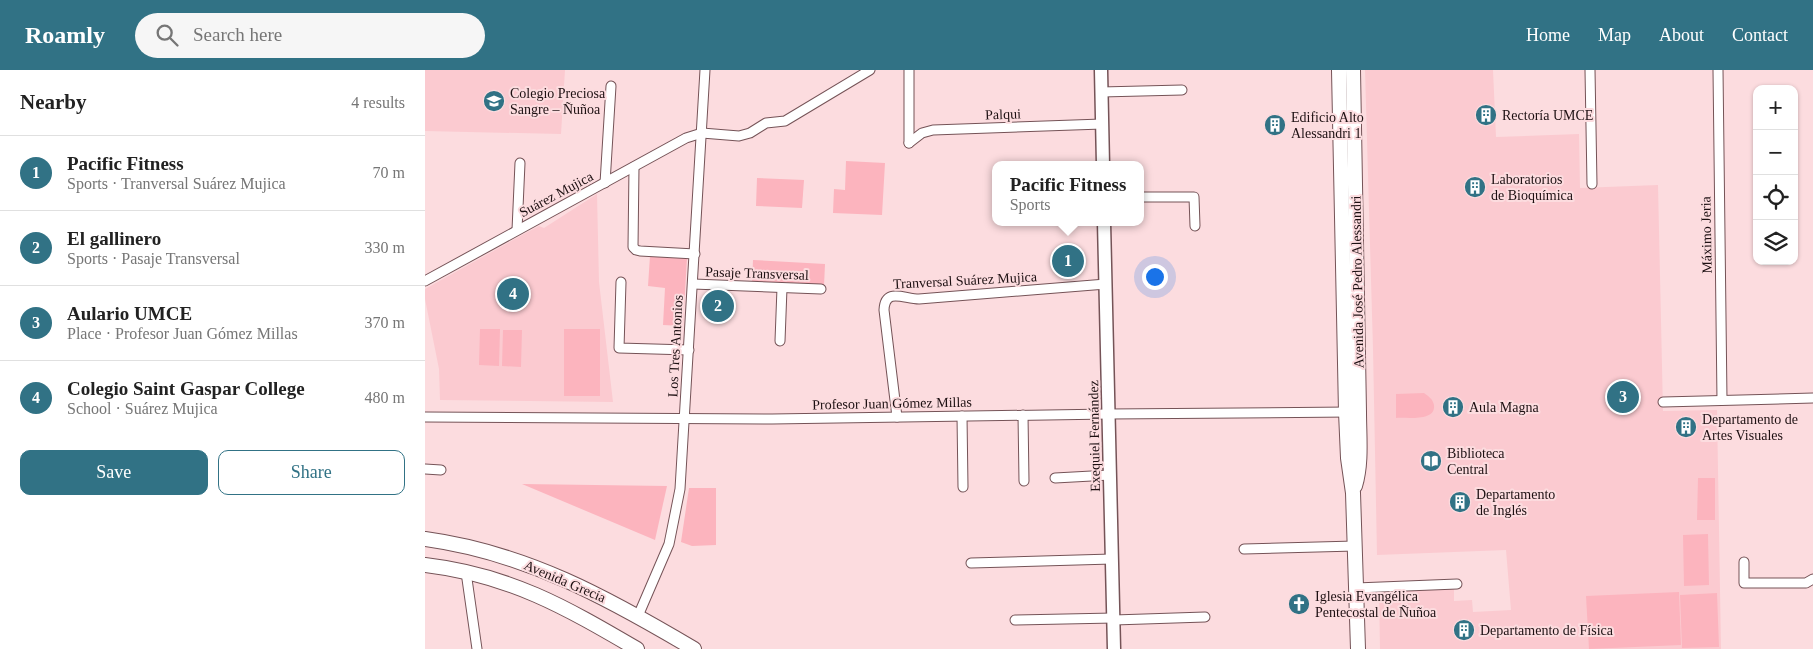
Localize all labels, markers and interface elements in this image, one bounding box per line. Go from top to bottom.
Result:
search box [135,13,485,58]
icon: search [153,21,181,49]
text: Roamly [25,22,105,48]
text: Search here [193,24,282,45]
text: Home [1526,25,1570,45]
text: Map [1598,25,1631,45]
text: About [1659,25,1704,45]
text: Contact [1732,25,1788,45]
map controls [1753,85,1798,265]
button: + [1753,85,1798,130]
place label: Colegio Preciosa Sangre – Ñuñoa [510,86,606,117]
school or university icon: Colegio Preciosa Sangre – Ñuñoa [482,89,506,113]
text: Nearby [20,90,87,114]
text: 4 results [351,94,405,111]
building icon: Rectoría UMCE [1474,103,1498,127]
street label: Palqui [985,106,1021,123]
place label: Rectoría UMCE [1502,108,1593,123]
place label: Edificio Alto Alessandri 1 [1291,110,1364,141]
building icon: Edificio Alto Alessandri 1 [1263,113,1287,137]
button: − [1753,130,1798,175]
text: Pacific Fitness [67,153,184,174]
popup [992,161,1144,226]
text: 1 [32,164,40,181]
text: 70 m [373,164,405,181]
street label: Suárez Mujica [517,168,596,220]
place label: Laboratorios de Bioquímica [1491,172,1574,203]
text: Pacific Fitness [1010,174,1126,195]
text: Sports · Tranversal Suárez Mujica [67,175,286,192]
building icon: Laboratorios de Bioquímica [1463,175,1487,199]
button: locate [1753,175,1798,220]
street label: Avenida José Pedro Alessandri [1348,195,1367,368]
street label: Máximo Jeria [1698,195,1715,274]
text: Sports [1010,196,1051,213]
button: layers [1753,220,1798,265]
text: El gallinero [67,228,161,249]
text: 2 [32,239,40,256]
text: 330 m [365,239,405,256]
pin: 1 [1052,242,1084,280]
text: Sports · Pasaje Transversal [67,250,240,267]
street label: Pasaje Transversal [705,264,809,283]
your location [1142,264,1168,290]
street label: Tranversal Suárez Mujica [893,269,1038,292]
pin: 4 [497,275,529,313]
pin: 2 [702,287,734,325]
street label: Los Tres Antonios [665,294,686,398]
text: Aulario UMCE [67,303,192,324]
text: 3 [32,314,40,331]
text: 370 m [365,314,405,331]
text: Place · Profesor Juan Gómez Millas [67,325,298,342]
text: Colegio Saint Gaspar College [67,378,305,399]
pin: 3 [1607,378,1639,416]
street label: Exequiel Fernández [1086,380,1103,492]
text: 4 [32,389,40,406]
text: 480 m [365,389,405,406]
street label: Profesor Juan Gómez Millas [812,395,972,412]
building icon: Aula Magna [1441,395,1465,419]
text: School · Suárez Mujica [67,400,218,417]
place label: Aula Magna [1469,400,1539,415]
place label: Departamento de Artes Visuales [1702,412,1798,443]
building icon: Departamento de Artes Visuales [1674,415,1698,439]
place label: Biblioteca Central [1447,446,1505,477]
library icon: Biblioteca Central [1419,449,1443,473]
button: Save [20,450,208,495]
button: Share [218,450,405,495]
place label: Departamento de Inglés [1476,487,1555,518]
building icon: Departamento de Inglés [1448,490,1472,514]
street label: Avenida Grecia [522,558,609,606]
place label: Iglesia Evangélica Pentecostal de Ñuñoa [1315,589,1437,620]
church icon: Iglesia Evangélica Pentecostal de Ñuñoa [1287,592,1311,616]
building icon: Departamento de Física [1452,618,1476,642]
place label: Departamento de Física [1480,623,1614,638]

